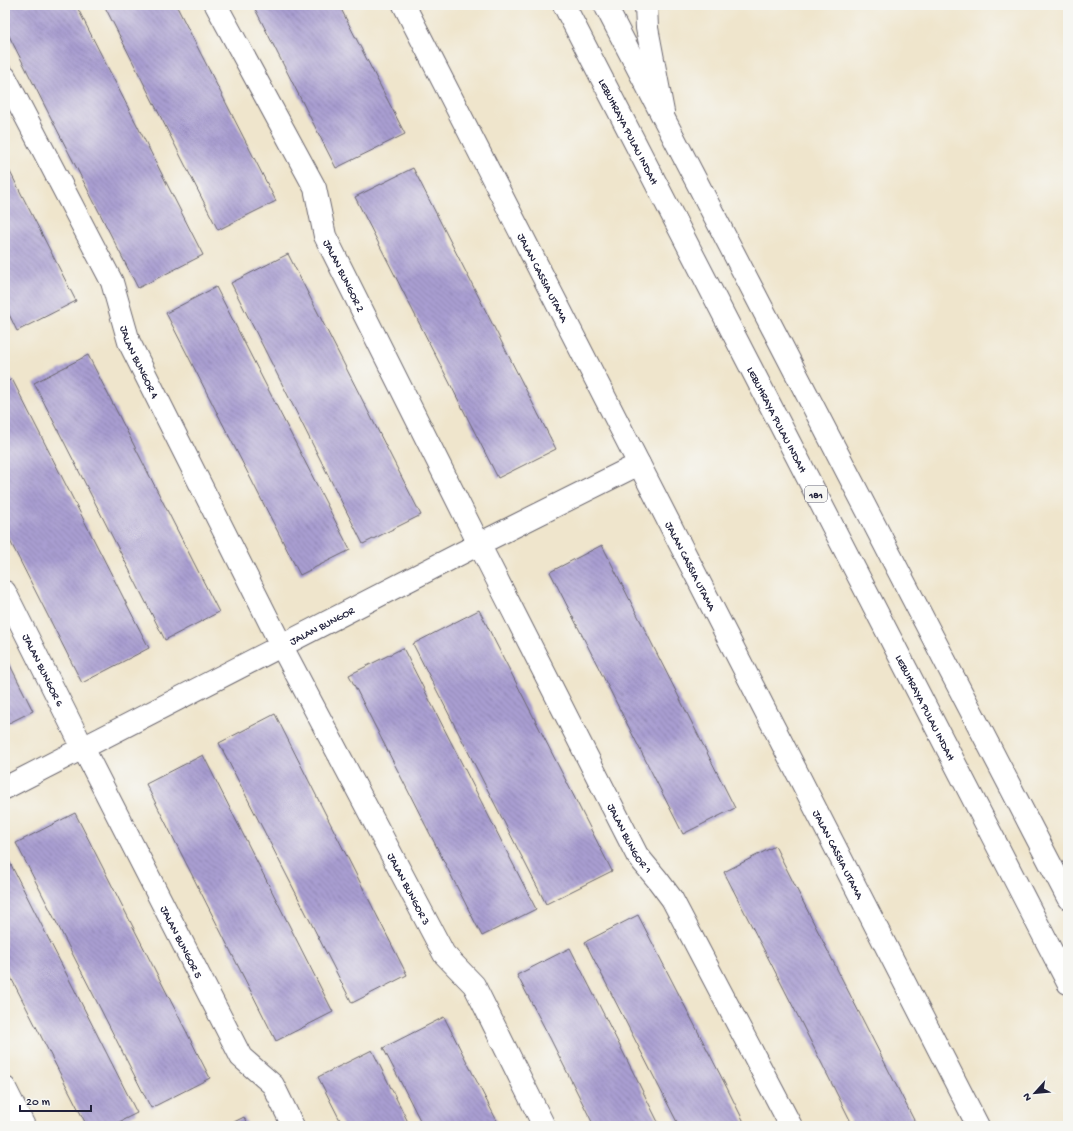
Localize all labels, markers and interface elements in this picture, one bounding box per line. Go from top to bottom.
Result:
street label: LEBUHRAYA PULAU INDAH [595,77,660,188]
street label: JALAN CASSIA UTAMA [514,232,570,325]
street label: JALAN BUNGOR 2 [320,238,366,315]
street label: JALAN BUNGOR 4 [117,324,161,402]
street label: LEBUHRAYA PULAU INDAH [743,365,808,476]
road number: 181 [805,486,827,502]
street label: JALAN CASSIA UTAMA [662,520,717,614]
street label: JALAN BUNGOR [288,605,358,648]
street label: JALAN BUNGOR 6 [19,633,65,709]
street label: LEBUHRAYA PULAU INDAH [892,653,957,764]
street label: JALAN BUNGOR 1 [604,802,653,876]
street label: JALAN CASSIA UTAMA [809,809,865,902]
street label: JALAN BUNGOR 3 [384,852,432,928]
street label: JALAN BUNGOR 5 [157,904,204,981]
north arrow [1015,1073,1055,1113]
scale bar [20,1087,91,1113]
text: N [1021,1091,1035,1103]
text: 20 m [26,1096,51,1110]

